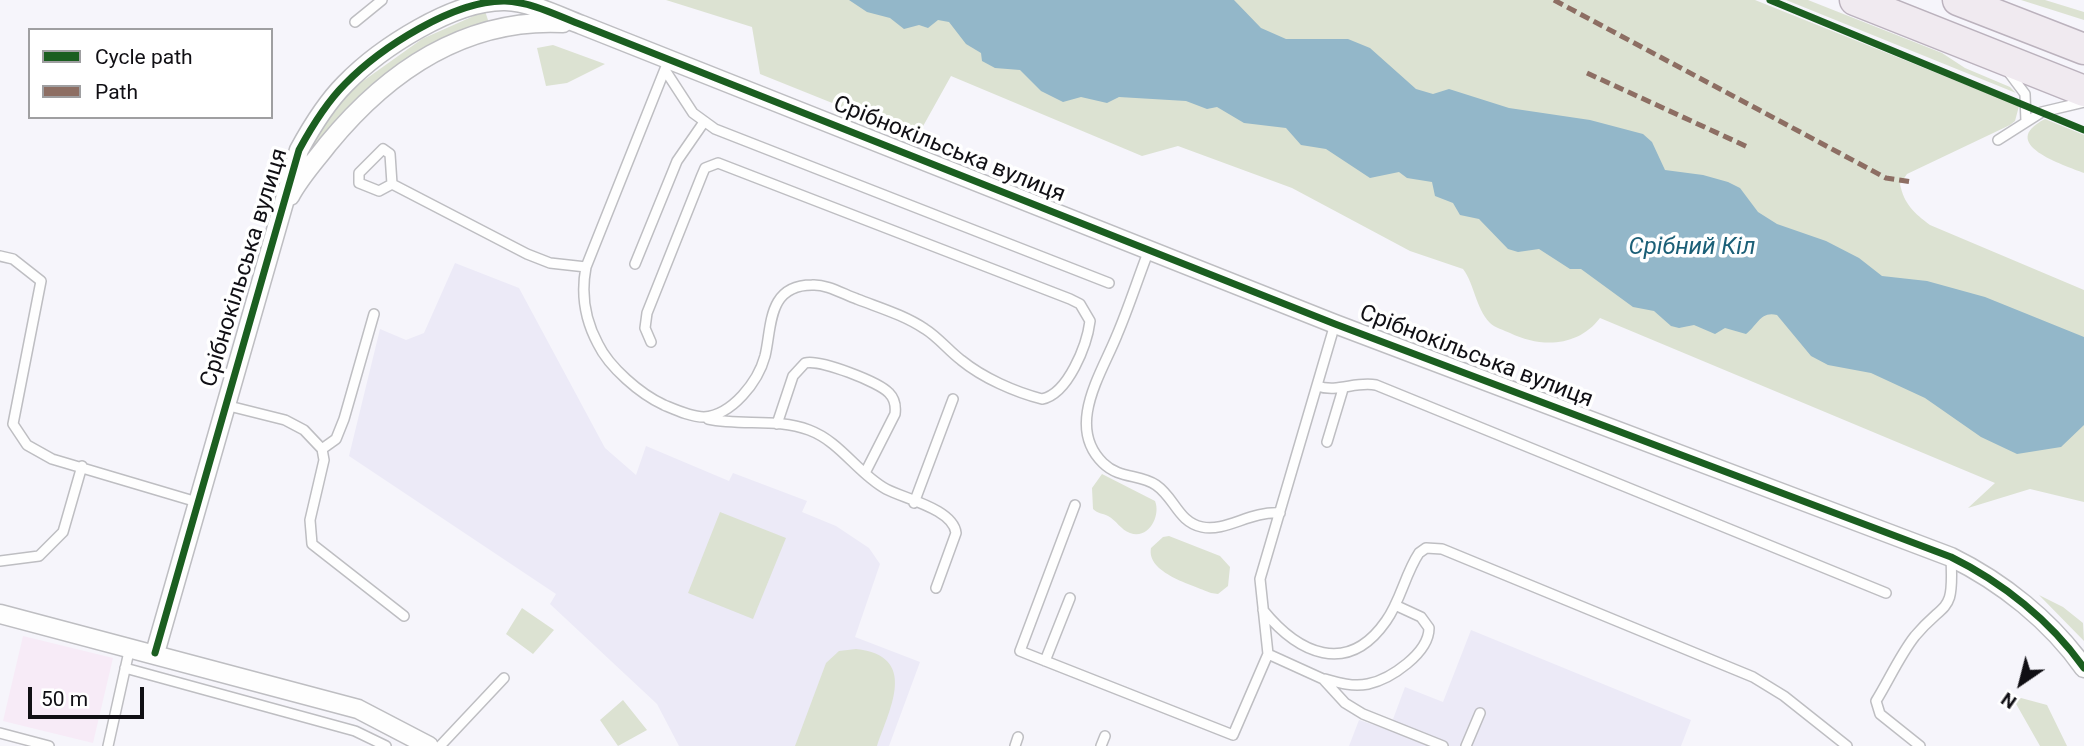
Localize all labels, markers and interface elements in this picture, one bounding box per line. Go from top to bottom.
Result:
legend [28,28,273,119]
text: Cycle path [95,45,193,69]
text: Path [95,80,138,104]
street label: Срібнокільська вулиця [829,91,1069,209]
street label: Срібнокільська вулиця [196,145,294,391]
water label: Срібний Кіл [1629,234,1755,262]
street label: Срібнокільська вулиця [1355,300,1597,414]
north arrow [1986,648,2056,718]
scale bar [32,672,147,716]
text: 50 m [41,687,88,711]
text: N [1997,687,2021,714]

